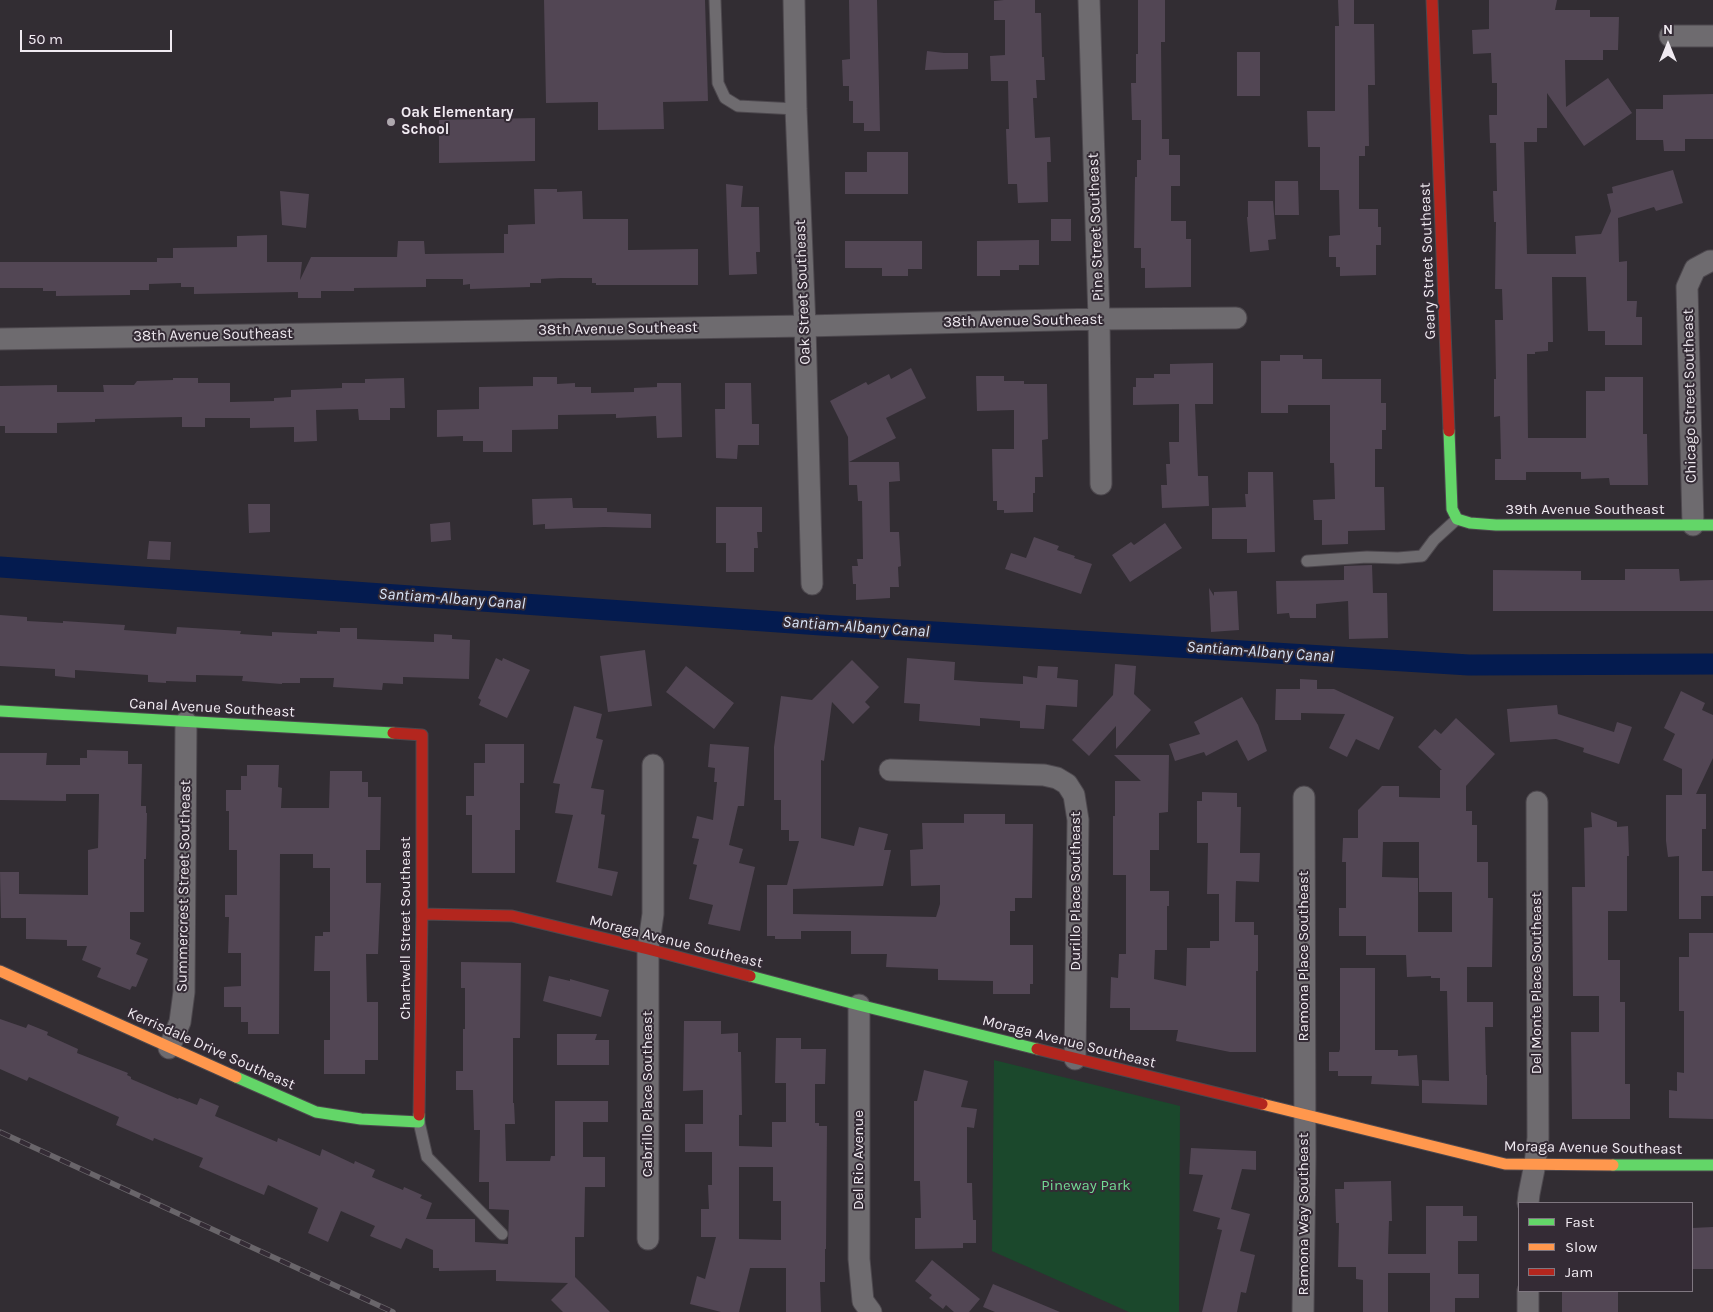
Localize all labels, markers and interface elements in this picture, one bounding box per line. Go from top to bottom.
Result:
scale bar [22,20,175,52]
north arrow [1643,20,1693,70]
text: N [1663,21,1673,38]
text: 50 m [28,30,63,48]
place label: Oak Elementary School [401,104,514,139]
marker: Oak Elementary School [385,116,397,128]
street label: Pine Street Southeast [1084,153,1108,301]
street label: Geary Street Southeast [1416,182,1440,340]
street label: Oak Street Southeast [791,219,815,365]
street label: Chicago Street Southeast [1679,309,1701,483]
street label: 38th Avenue Southeast [943,311,1103,331]
street label: 38th Avenue Southeast [538,319,698,339]
street label: 38th Avenue Southeast [133,325,293,345]
street label: 39th Avenue Southeast [1505,501,1665,519]
water label: Santiam-Albany Canal [378,584,526,614]
water label: Santiam-Albany Canal [782,612,930,642]
water label: Santiam-Albany Canal [1186,637,1334,667]
street label: Canal Avenue Southeast [129,695,295,721]
street label: Summercrest Street Southeast [173,780,195,992]
street label: Durillo Place Southeast [1067,811,1085,971]
street label: Chartwell Street Southeast [397,836,415,1020]
street label: Ramona Place Southeast [1295,871,1313,1041]
street label: Del Monte Place Southeast [1528,892,1546,1074]
street label: Moraga Avenue Southeast [587,912,765,972]
street label: Kerrisdale Drive Southeast [124,1004,298,1094]
street label: Cabrillo Place Southeast [639,1011,657,1177]
street label: Moraga Avenue Southeast [980,1012,1158,1072]
street label: Del Rio Avenue [850,1110,868,1210]
street label: Ramona Way Southeast [1295,1133,1313,1295]
street label: Moraga Avenue Southeast [1504,1137,1682,1159]
park label: Pineway Park [1041,1177,1131,1195]
legend [1518,1202,1693,1292]
text: Fast [1565,1213,1594,1231]
text: Slow [1565,1238,1597,1256]
text: Jam [1565,1263,1593,1281]

